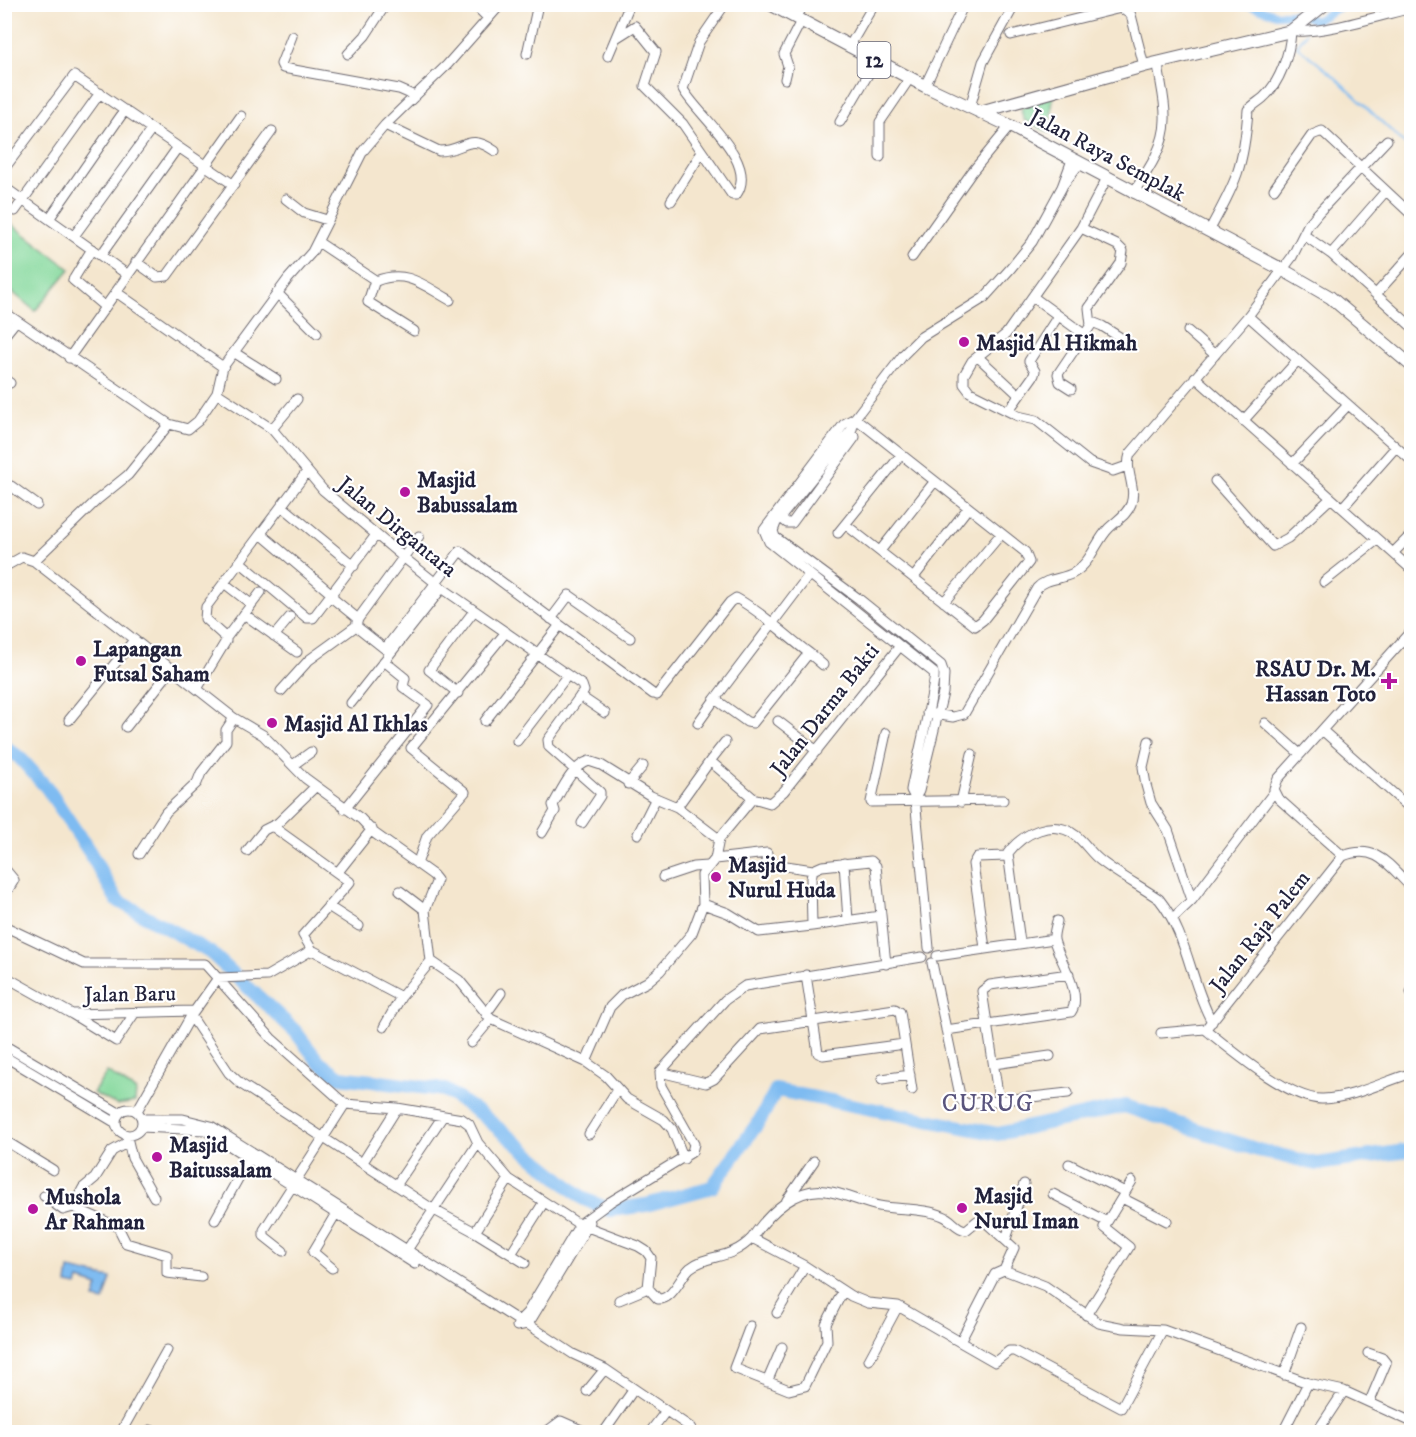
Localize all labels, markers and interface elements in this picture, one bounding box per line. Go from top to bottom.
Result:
road number: 12 [858,42,890,78]
street label: Jalan Raya Semplak [1023,102,1190,208]
place label: Masjid Al Hikmah [976,330,1138,358]
marker: Masjid Al Hikmah [957,335,971,349]
place label: Masjid Babussalam [417,467,518,519]
street label: Jalan Dirgantara [330,470,463,584]
marker: Masjid Babussalam [398,485,412,499]
place label: Lapangan Futsal Saham [93,636,210,688]
street label: Jalan Darma Bakti [764,638,885,783]
marker: Lapangan Futsal Saham [74,654,88,668]
place label: RSAU Dr. M. Hassan Toto [1255,656,1376,708]
marker: RSAU Dr. M. Hassan Toto [1380,672,1398,690]
place label: Masjid Al Ikhlas [284,711,428,739]
marker: Masjid Al Ikhlas [265,716,279,730]
place label: Masjid Nurul Huda [728,852,836,904]
street label: Jalan Raja Palem [1203,866,1316,1000]
marker: Masjid Nurul Huda [709,870,723,884]
street label: Jalan Baru [82,980,176,1009]
district label: CURUG [942,1089,1034,1119]
place label: Masjid Baitussalam [169,1132,273,1184]
marker: Masjid Baitussalam [150,1150,164,1164]
place label: Masjid Nurul Iman [974,1183,1079,1235]
place label: Mushola Ar Rahman [44,1184,145,1236]
marker: Masjid Nurul Iman [955,1201,969,1215]
marker: Mushola Ar Rahman [26,1202,40,1216]

